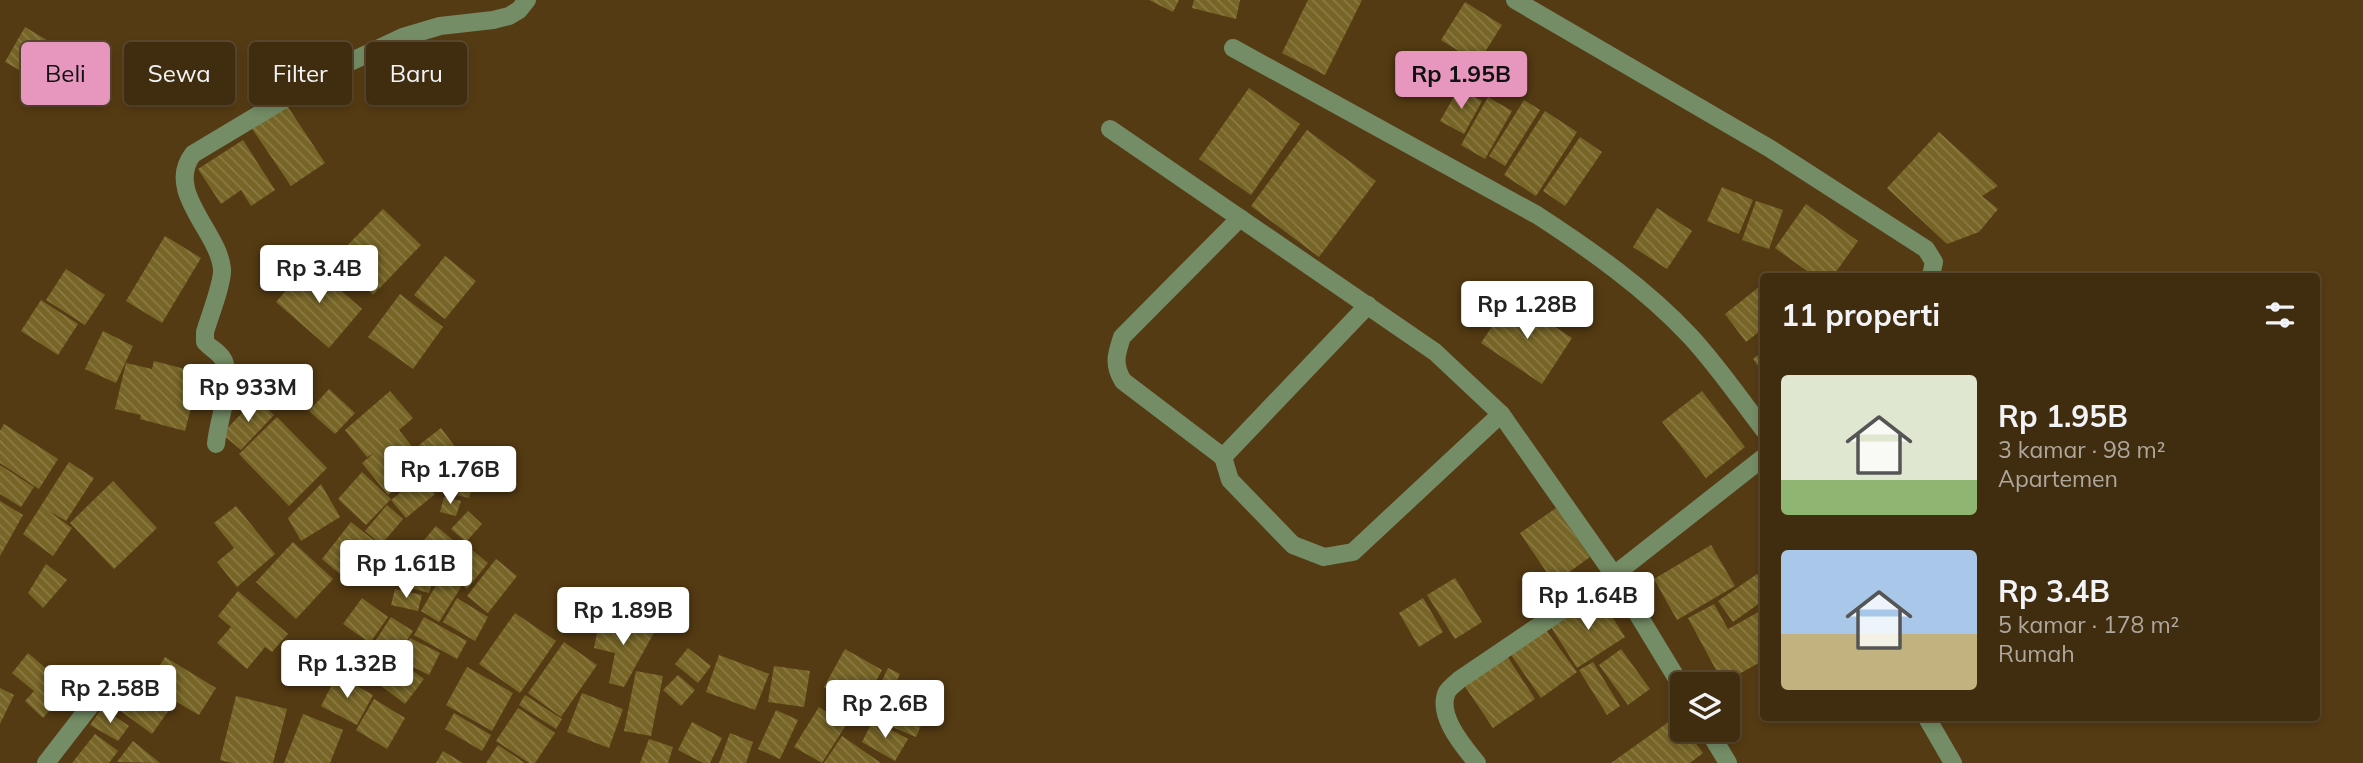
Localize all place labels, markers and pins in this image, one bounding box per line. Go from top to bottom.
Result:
pin: Rp 1.95B [1389,52,1533,111]
pin: Rp 3.4B [254,246,384,305]
pin: Rp 1.28B [1455,282,1599,341]
pin: Rp 933M [183,364,313,424]
pin: Rp 1.76B [378,447,522,506]
pin: Rp 1.61B [334,540,478,600]
pin: Rp 1.64B [1516,572,1660,632]
pin: Rp 1.89B [551,588,695,647]
pin: Rp 1.32B [275,640,419,700]
pin: Rp 2.58B [38,666,182,725]
pin: Rp 2.6B [820,680,950,740]

